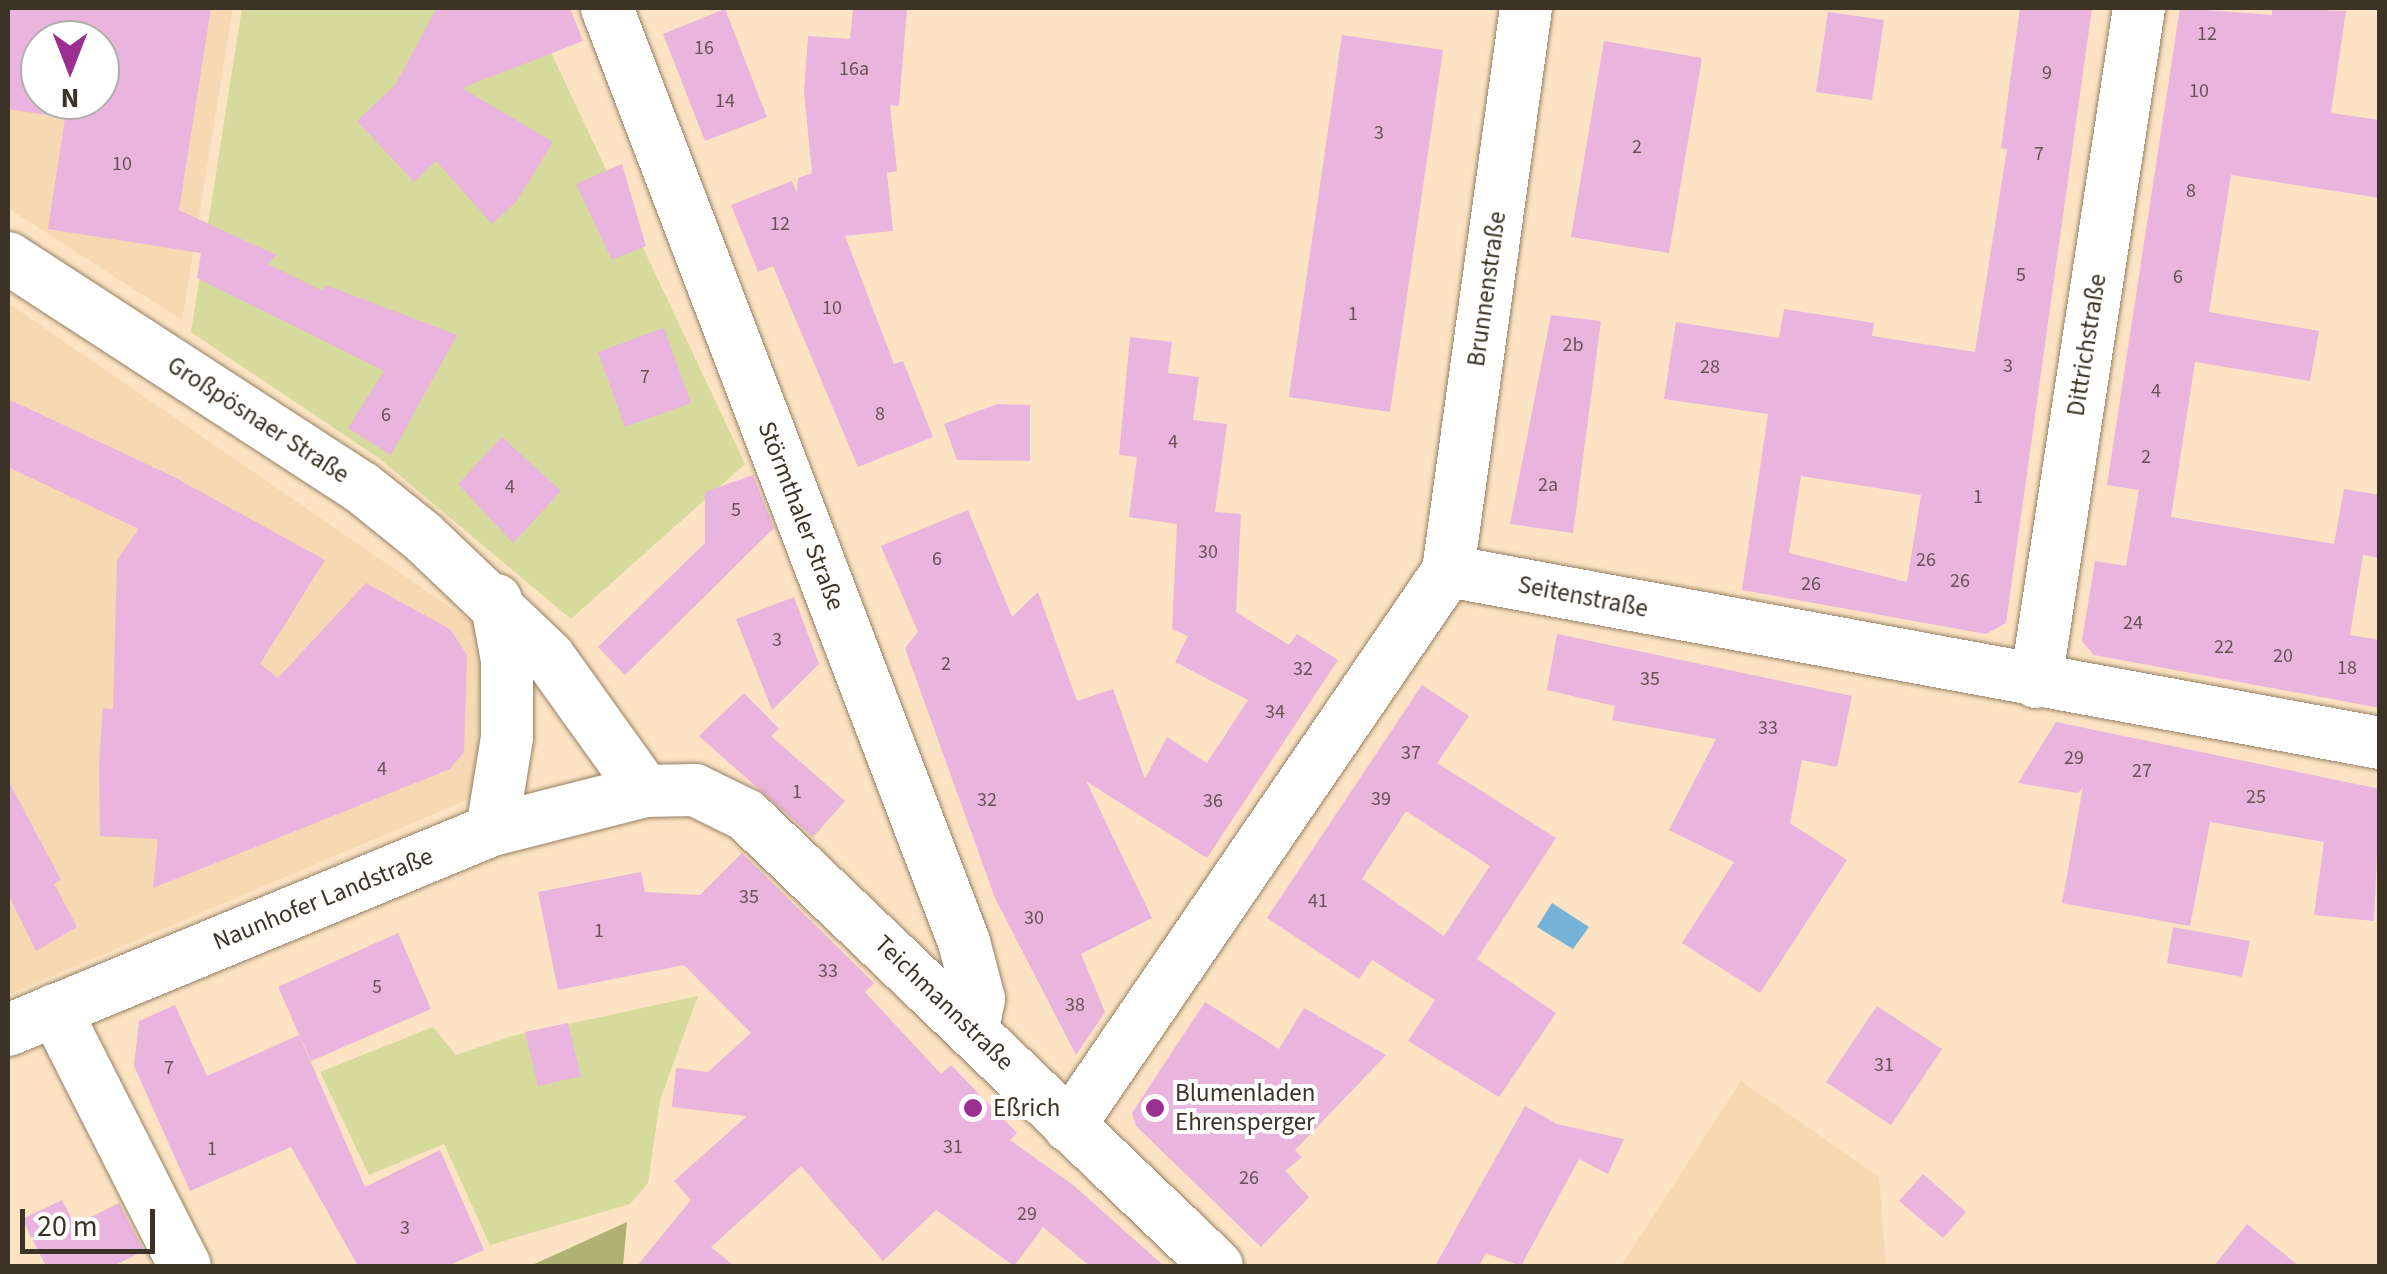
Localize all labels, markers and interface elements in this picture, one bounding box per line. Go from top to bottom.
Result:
north arrow [20,20,120,120]
house number: 12 [2197,22,2217,46]
house number: 16 [694,36,714,60]
house number: 16a [839,57,869,81]
house number: 9 [2042,61,2052,85]
text: N [61,78,79,118]
house number: 10 [2189,79,2209,103]
house number: 14 [715,89,735,113]
house number: 3 [1374,121,1384,145]
house number: 2 [1632,135,1642,159]
house number: 7 [2034,142,2044,166]
house number: 10 [112,152,132,176]
house number: 8 [2186,179,2196,203]
street label: Brunnenstraße [1461,210,1513,368]
house number: 12 [770,212,790,236]
house number: 5 [2016,263,2026,287]
house number: 6 [2173,265,2183,289]
street label: Dittrichstraße [2061,272,2113,418]
house number: 10 [822,296,842,320]
house number: 1 [1348,302,1358,326]
house number: 2b [1563,333,1583,357]
street label: Großpösnaer Straße [161,350,355,490]
house number: 3 [2003,354,2013,378]
house number: 28 [1700,355,1720,379]
house number: 7 [640,365,650,389]
house number: 4 [2151,379,2161,403]
house number: 8 [875,402,885,426]
house number: 6 [381,403,391,427]
street label: Störmthaler Straße [751,417,851,615]
house number: 4 [1168,430,1178,454]
house number: 2 [2141,445,2151,469]
house number: 2a [1538,473,1558,497]
house number: 4 [505,475,515,499]
house number: 1 [1973,485,1983,509]
house number: 5 [731,498,741,522]
house number: 30 [1198,540,1218,564]
house number: 6 [932,547,942,571]
house number: 26 [1916,548,1936,572]
house number: 26 [1950,569,1970,593]
street label: Seitenstraße [1515,570,1651,624]
house number: 26 [1801,572,1821,596]
house number: 24 [2123,611,2143,635]
house number: 3 [772,628,782,652]
house number: 22 [2214,635,2234,659]
house number: 20 [2273,644,2293,668]
house number: 2 [941,652,951,676]
house number: 18 [2337,656,2357,680]
house number: 32 [1293,657,1313,681]
house number: 35 [1640,667,1660,691]
house number: 34 [1265,700,1285,724]
house number: 33 [1758,716,1778,740]
house number: 37 [1401,741,1421,765]
house number: 29 [2064,746,2084,770]
house number: 4 [377,757,387,781]
house number: 27 [2132,759,2152,783]
house number: 1 [792,780,802,804]
house number: 25 [2246,785,2266,809]
house number: 39 [1371,787,1391,811]
house number: 32 [977,788,997,812]
house number: 36 [1203,789,1223,813]
street label: Naunhofer Landstraße [209,841,437,957]
house number: 35 [739,885,759,909]
house number: 41 [1308,889,1328,913]
house number: 30 [1024,906,1044,930]
house number: 1 [594,919,604,943]
street label: Teichmannstraße [868,929,1020,1077]
house number: 33 [818,959,838,983]
house number: 5 [372,975,382,999]
house number: 38 [1065,993,1085,1017]
house number: 31 [1874,1053,1894,1077]
house number: 7 [164,1056,174,1080]
place label: Blumenladen Ehrensperger [1175,1079,1315,1138]
place label: Eßrich [993,1093,1060,1123]
marker: Eßrich [962,1097,984,1119]
marker: Blumenladen Ehrensperger [1144,1097,1166,1119]
house number: 31 [943,1135,963,1159]
house number: 1 [207,1137,217,1161]
house number: 26 [1239,1166,1259,1190]
scale bar [25,1189,160,1251]
house number: 29 [1017,1202,1037,1226]
text: 20 m [37,1205,98,1248]
house number: 3 [400,1216,410,1240]

